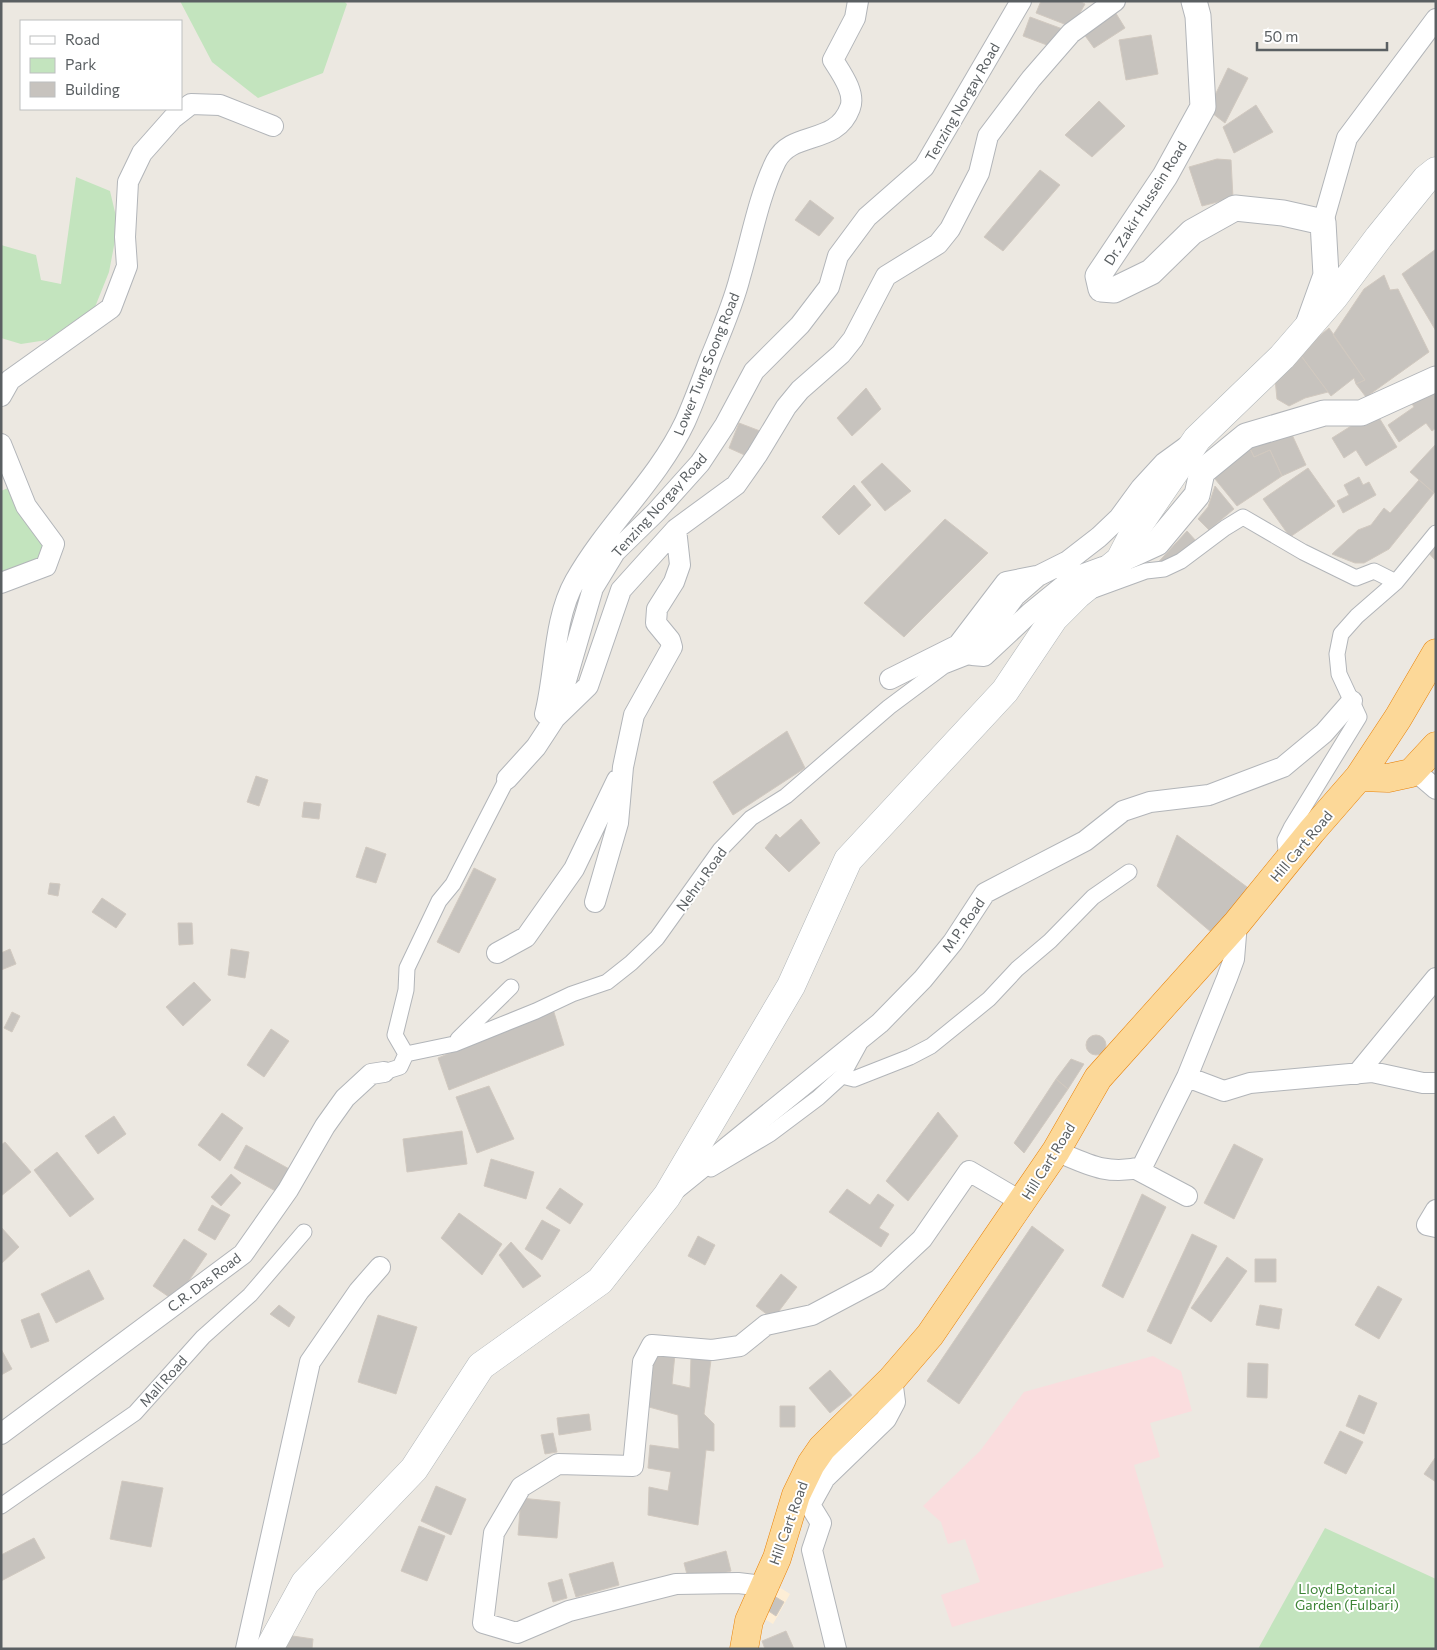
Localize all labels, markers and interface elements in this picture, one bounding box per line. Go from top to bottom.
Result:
legend [20,20,182,110]
scale bar [1257,20,1387,52]
text: 50 m [1264,27,1298,45]
text: Road [65,30,100,48]
street label: Tenzing Norgay Road [921,40,1003,164]
text: Park [65,55,96,73]
text: Building [65,80,120,98]
street label: Dr. Zakir Hussein Road [1100,138,1190,268]
street label: Lower Tung Soong Road [670,290,742,438]
street label: Tenzing Norgay Road [608,450,710,560]
street label: Hill Cart Road [1266,807,1336,885]
street label: Nehru Road [672,844,730,914]
street label: M.P. Road [938,894,988,956]
street label: Hill Cart Road [1018,1119,1078,1203]
street label: C.R. Das Road [164,1249,244,1315]
street label: Mall Road [136,1352,190,1410]
street label: Hill Cart Road [765,1479,811,1567]
park label: Lloyd Botanical Garden (Fulbari) [1295,1580,1399,1613]

